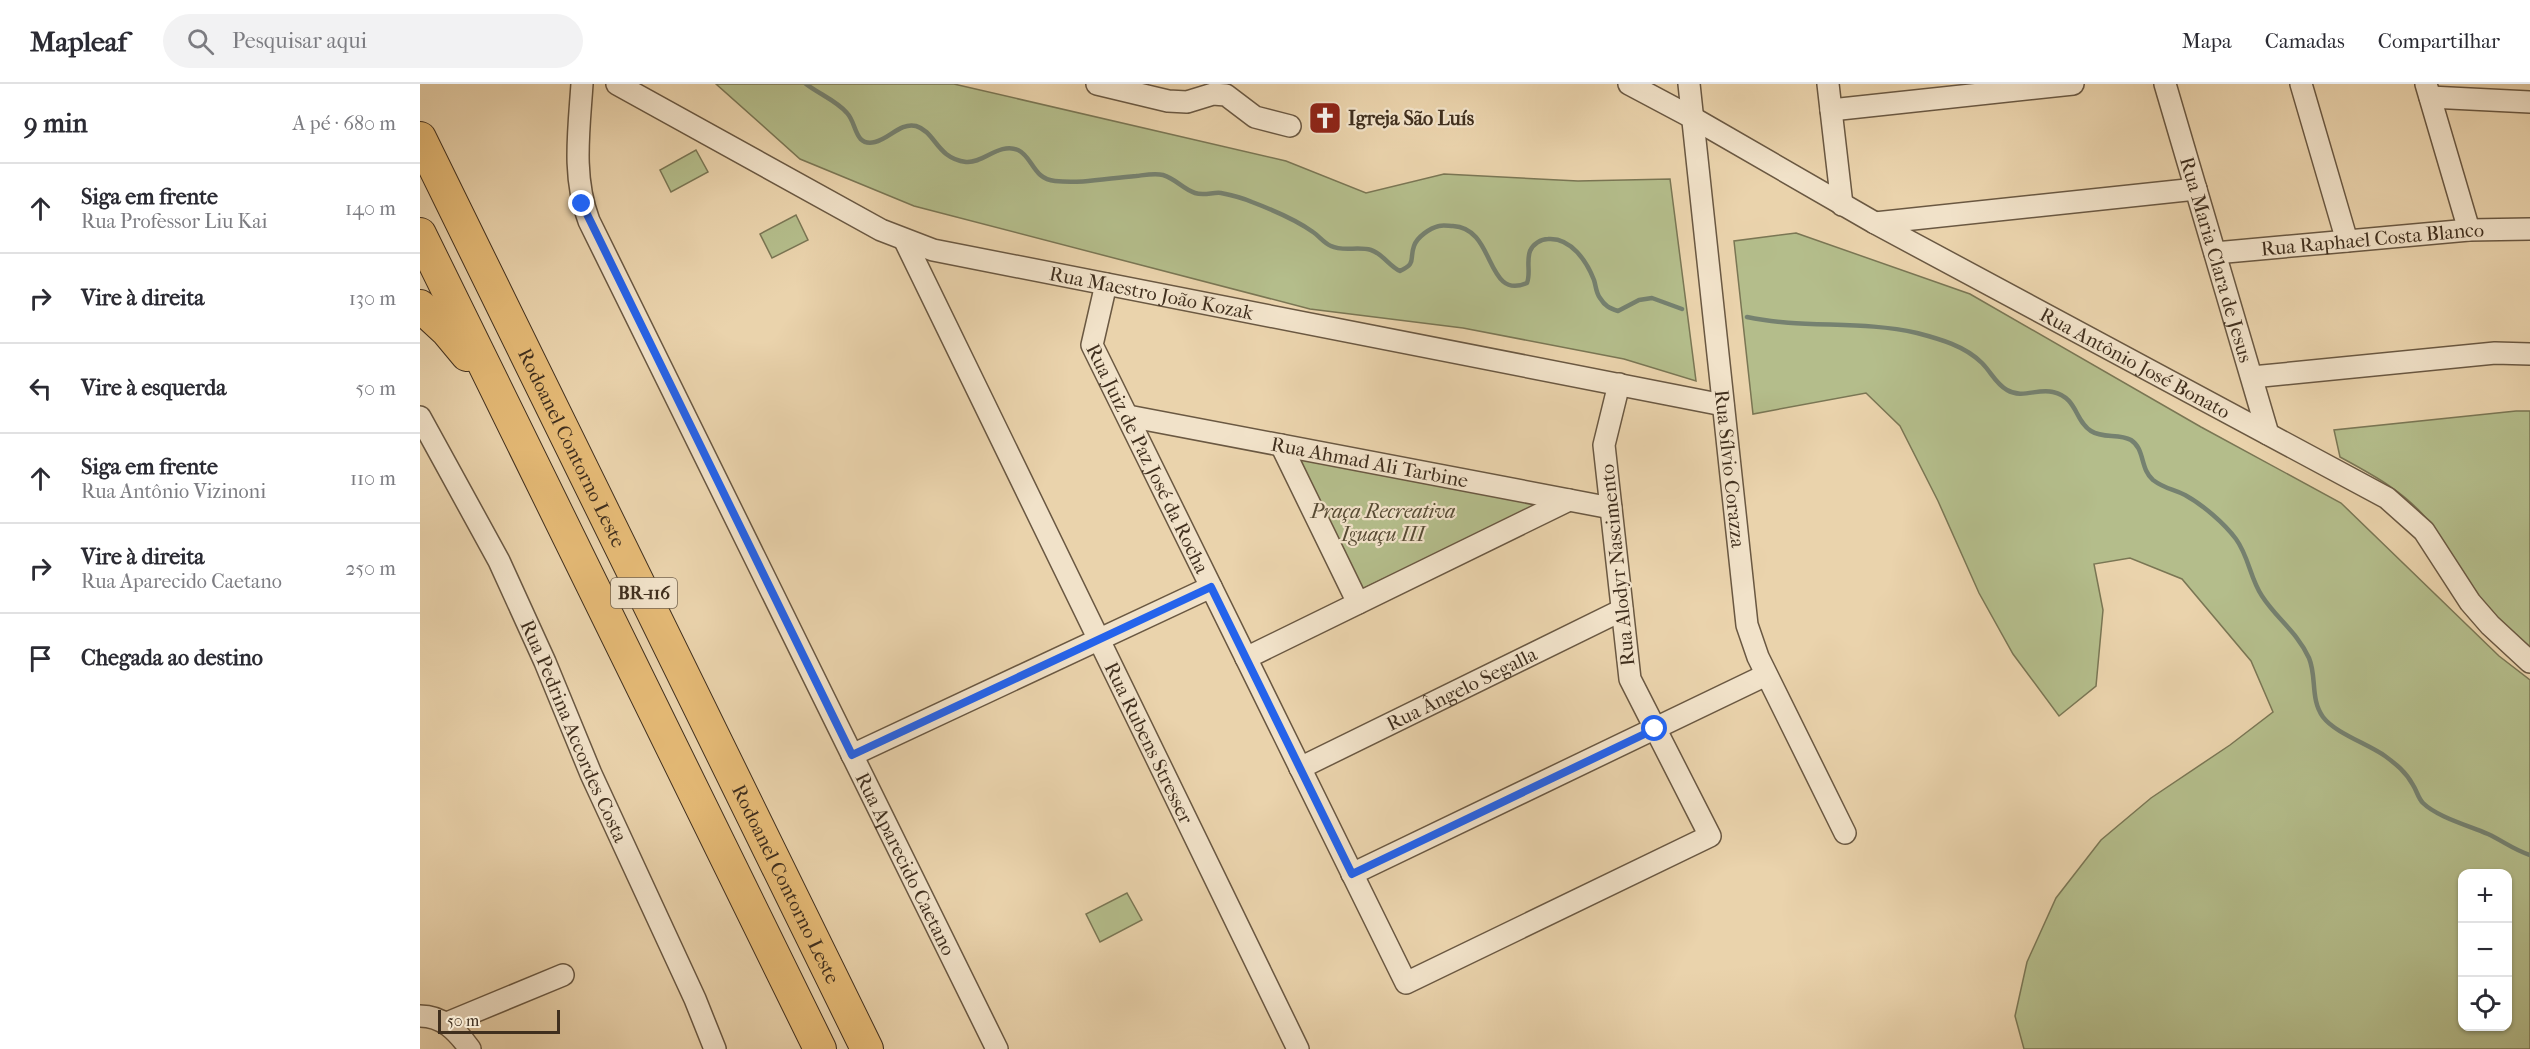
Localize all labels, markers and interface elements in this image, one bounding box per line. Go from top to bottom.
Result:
search box [163,14,583,68]
text: Mapleaf [30,25,127,58]
icon: search [184,25,217,58]
text: Pesquisar aqui [232,28,367,54]
text: Mapa [2182,29,2232,53]
text: Camadas [2265,29,2345,53]
text: Compartilhar [2378,29,2500,53]
church icon: Igreja São Luís [1307,100,1343,136]
place label: Igreja São Luís [1348,107,1475,130]
text: 9 min [24,108,88,139]
text: A pé · 680 m [293,112,396,135]
street label: Rua Maria Clara de Jesus [2175,154,2257,365]
text: Siga em frente [81,184,218,210]
route end [568,190,594,216]
icon: ahead [24,192,57,225]
text: 140 m [345,197,396,220]
text: Rua Professor Liu Kai [81,210,268,233]
street label: Rua Raphael Costa Blanco [2260,219,2484,261]
street label: Rua Maestro João Kozak [1047,262,1256,325]
icon: right [24,282,57,315]
text: Vire à direita [81,285,204,311]
text: 130 m [349,287,396,310]
street label: Rua Antônio José Bonato [2036,303,2234,424]
street label: Rua Juiz de Paz José da Rocha [1081,340,1214,578]
street label: Rodoanel Contorno Leste [513,345,630,551]
icon: left [24,372,57,405]
text: Vire à esquerda [81,375,226,401]
text: 50 m [355,377,396,400]
street label: Rua Sílvio Corazza [1710,389,1750,550]
street label: Rua Ahmad Ali Tarbine [1269,432,1470,493]
text: Siga em frente [81,454,218,480]
icon: ahead [24,462,57,495]
street label: Rua Alodyr Nascimento [1595,463,1640,667]
text: 110 m [350,467,396,490]
text: Rua Antônio Vizinoni [81,480,266,503]
park label: Praça Recreativa Iguaçu III [1310,500,1455,546]
text: Vire à direita [81,544,204,570]
icon: right [24,552,57,585]
text: 250 m [345,557,396,580]
text: Rua Aparecido Caetano [81,570,282,593]
road number: BR-116 [611,578,677,608]
street label: Rua Pedrina Accordes Costa [515,616,632,847]
icon: arrive [24,642,57,675]
street label: Rua Ângelo Segalla [1383,642,1541,736]
text: Chegada ao destino [81,645,263,671]
street label: Rua Rubens Stresser [1100,658,1198,828]
route start [1641,715,1667,741]
street label: Rua Aparecido Caetano [851,769,960,959]
street label: Rodoanel Contorno Leste [727,781,844,988]
map controls [2458,869,2512,1031]
button: + [2458,869,2512,923]
button: − [2458,923,2512,977]
button: locate [2458,977,2512,1031]
scale bar [438,1007,560,1034]
text: 50 m [447,1011,479,1030]

